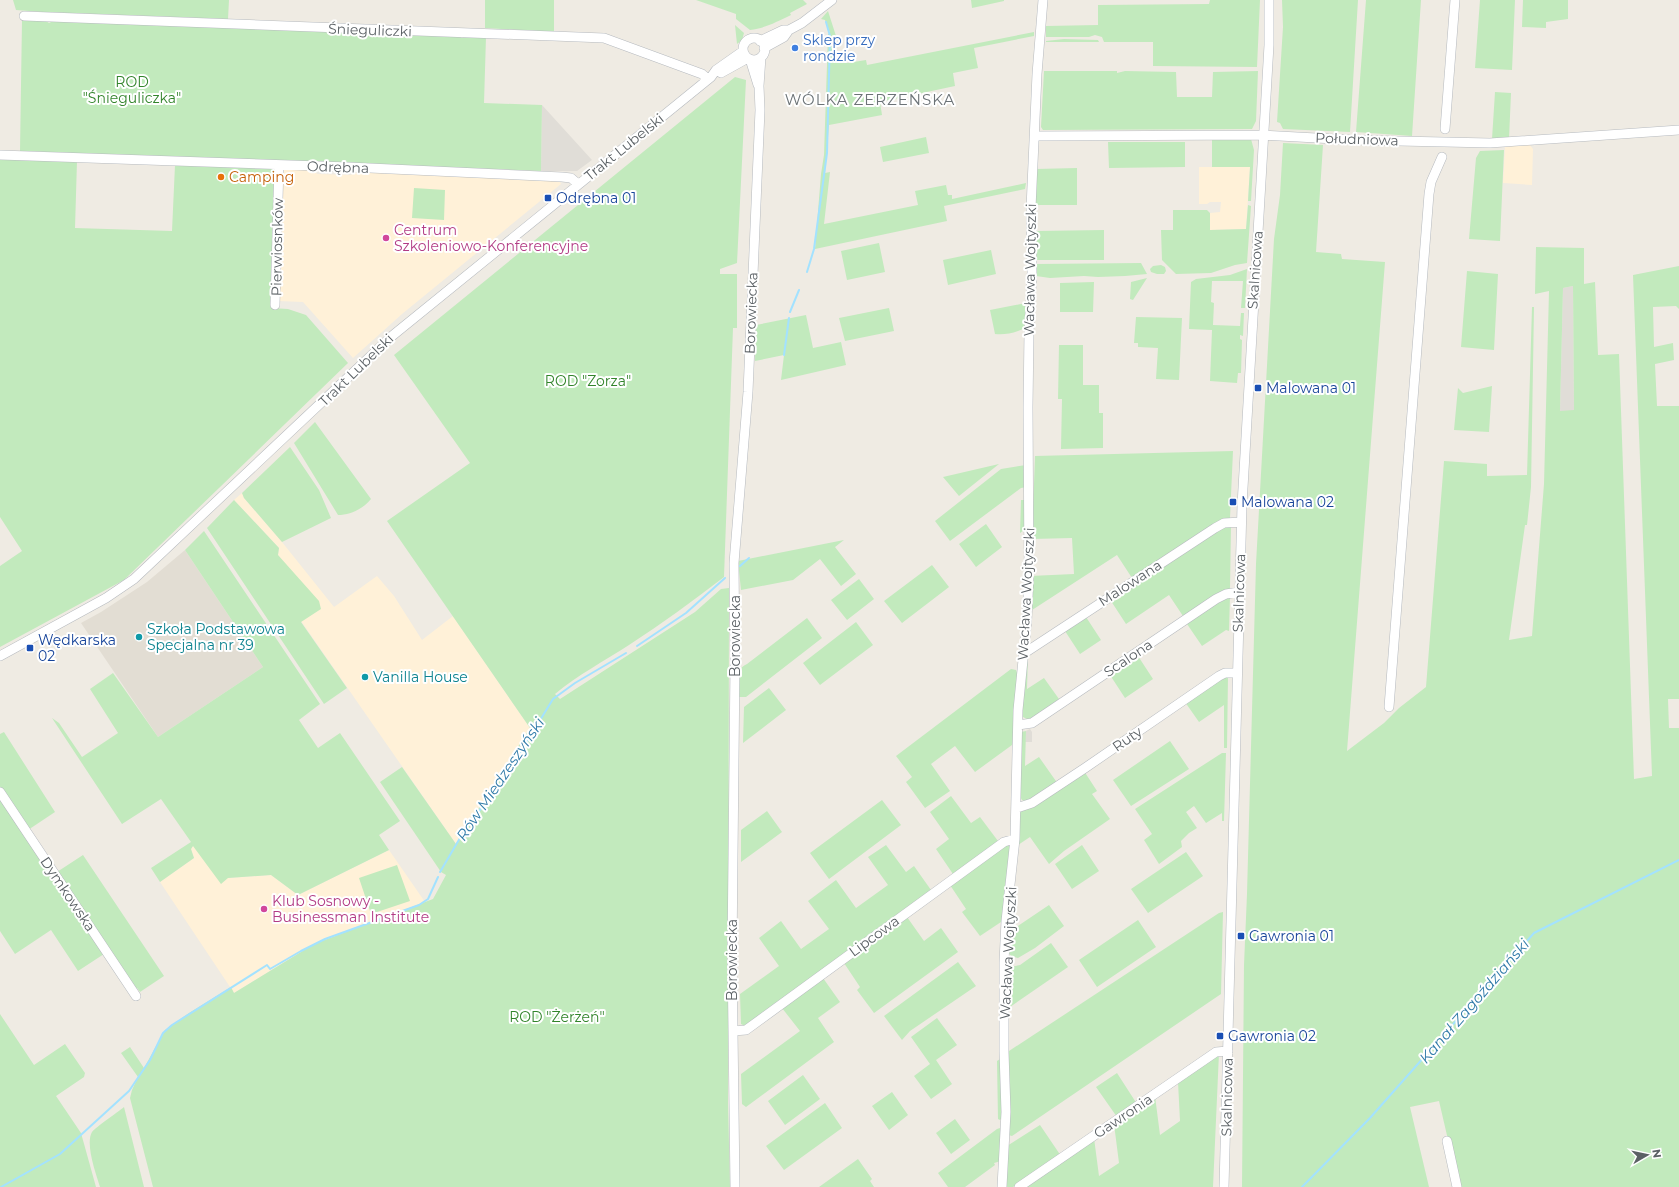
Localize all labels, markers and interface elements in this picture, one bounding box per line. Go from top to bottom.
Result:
street label: Śnieguliczki [328,20,412,40]
place label: Sklep przy rondzie [803,31,875,65]
marker: Sklep przy rondzie [790,43,800,53]
park label: ROD "Śnieguliczka" [83,73,181,107]
district label: WÓLKA ZERZEŃSKA [785,90,955,109]
street label: Trakt Lubelski [581,109,667,185]
street label: Południowa [1315,129,1399,149]
street label: Odrębna [307,157,369,177]
place label: Camping [229,168,294,186]
marker: Camping [216,172,226,182]
place label: Odrębna 01 [556,189,636,207]
marker: Odrębna 01 [543,193,553,203]
street label: Pierwiosnków [267,197,287,296]
street label: Wacława Wojtyszki [1020,203,1040,337]
place label: Centrum Szkoleniowo-Konferencyjne [394,221,588,255]
street label: Skalnicowa [1243,230,1267,310]
marker: Centrum Szkoleniowo-Konferencyjne [381,233,391,243]
street label: Borowiecka [741,272,761,354]
street label: Trakt Lubelski [315,330,397,410]
park label: ROD "Zorza" [545,372,631,390]
place label: Malowana 01 [1266,379,1356,397]
marker: Malowana 01 [1253,383,1263,393]
place label: Malowana 02 [1241,493,1334,511]
marker: Malowana 02 [1228,497,1238,507]
street label: Wacława Wojtyszki [1014,527,1038,661]
street label: Skalnicowa [1229,553,1249,633]
street label: Malowana [1095,556,1165,610]
street label: Borowiecka [726,595,744,677]
place label: Szkoła Podstawowa Specjalna nr 39 [147,620,285,654]
place label: Wędkarska 02 [38,631,116,665]
marker: Szkoła Podstawowa Specjalna nr 39 [134,632,144,642]
street label: Scalona [1100,635,1156,681]
marker: Wędkarska 02 [25,643,35,653]
place label: Vanilla House [373,668,468,686]
marker: Vanilla House [360,672,370,682]
water label: Rów Miedzeszyński [452,713,549,844]
street label: Ruty [1109,722,1146,756]
street label: Dymkowska [36,853,100,935]
street label: Wacława Wojtyszki [996,886,1020,1020]
place label: Klub Sosnowy - Businessman Institute [272,892,429,926]
marker: Klub Sosnowy - Businessman Institute [259,904,269,914]
street label: Lipcowa [845,912,903,960]
street label: Borowiecka [723,919,741,1001]
place label: Gawronia 01 [1249,927,1334,945]
marker: Gawronia 01 [1236,931,1246,941]
water label: Kanał Zagoździański [1415,934,1534,1067]
park label: ROD "Żerżeń" [509,1008,605,1026]
place label: Gawronia 02 [1228,1027,1316,1045]
marker: Gawronia 02 [1215,1031,1225,1041]
street label: Skalnicowa [1217,1057,1237,1137]
street label: Gawronia [1090,1090,1156,1142]
north arrow [1627,1135,1667,1175]
text: N [1649,1148,1664,1159]

